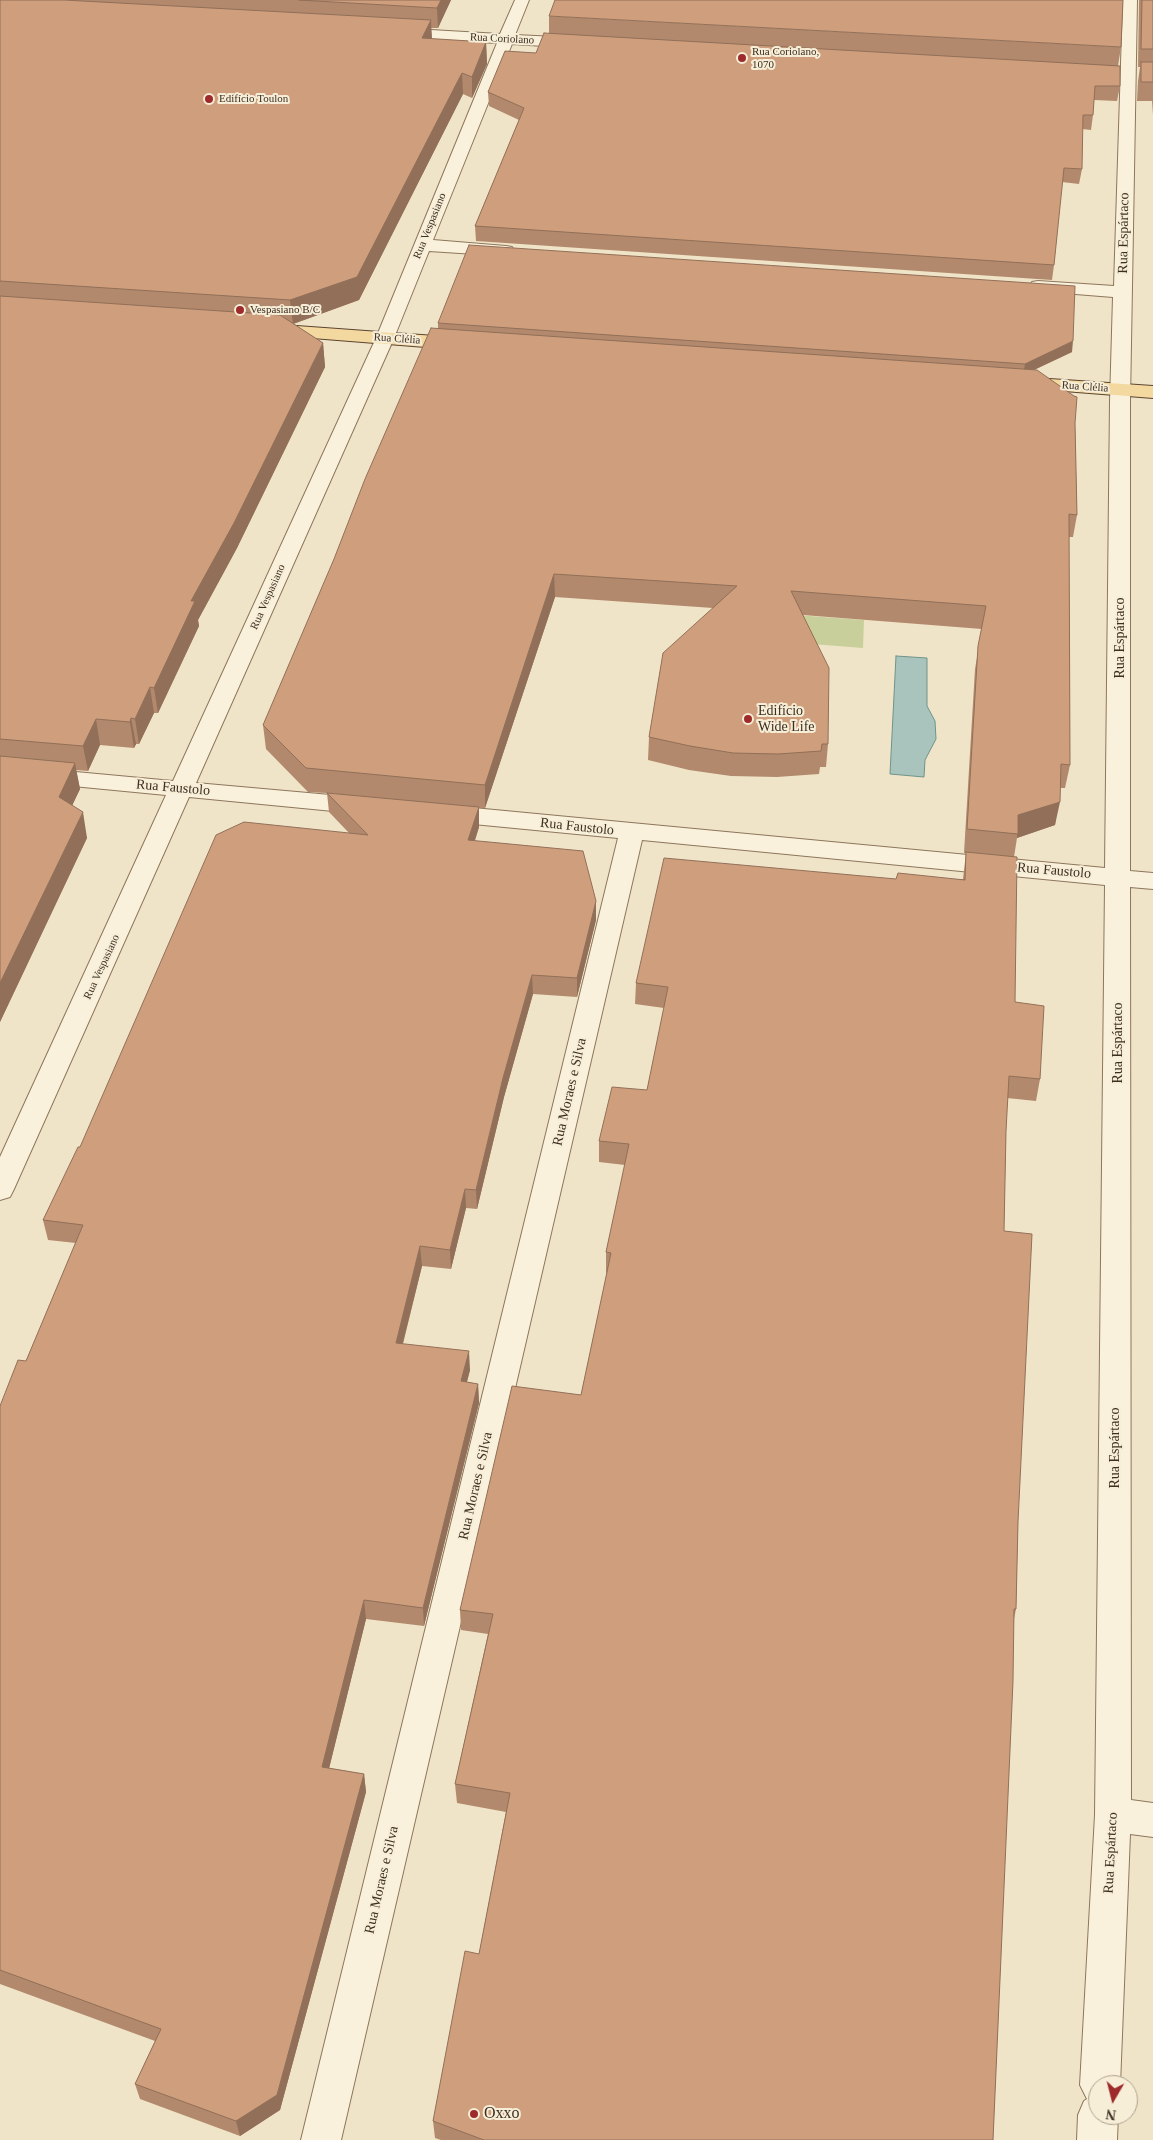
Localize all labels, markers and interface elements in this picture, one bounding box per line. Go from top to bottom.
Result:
street label: Rua Coriolano [469,31,535,47]
place label: Rua Coriolano, 1070 [752,45,819,71]
marker: Rua Coriolano, 1070 [736,52,748,64]
place label: Edifício Toulon [219,92,288,106]
marker: Edifício Toulon [203,93,215,105]
street label: Rua Vespasiano [411,191,449,261]
street label: Rua Espártaco [1115,192,1133,274]
place label: Vespasiano B/C [250,303,320,317]
marker: Vespasiano B/C [234,304,246,316]
street label: Rua Clélia [373,331,421,347]
street label: Rua Clélia [1061,379,1109,395]
street label: Rua Vespasiano [248,562,288,632]
street label: Rua Espártaco [1112,597,1128,679]
place label: Edifício Wide Life [758,703,815,736]
marker: Edifício Wide Life [742,713,754,725]
street label: Rua Faustolo [135,776,211,800]
street label: Rua Faustolo [539,815,615,839]
street label: Rua Faustolo [1016,859,1092,883]
street label: Rua Vespasiano [81,933,123,1001]
street label: Rua Espártaco [1110,1002,1126,1084]
street label: Rua Moraes e Silva [549,1037,591,1147]
street label: Rua Espártaco [1107,1407,1123,1489]
street label: Rua Moraes e Silva [455,1431,497,1541]
street label: Rua Espártaco [1100,1812,1122,1894]
street label: Rua Moraes e Silva [361,1825,403,1935]
north arrow [1088,2075,1138,2125]
place label: Oxxo [484,2104,520,2124]
text: N [1105,2106,1117,2122]
marker: Oxxo [468,2108,480,2120]

